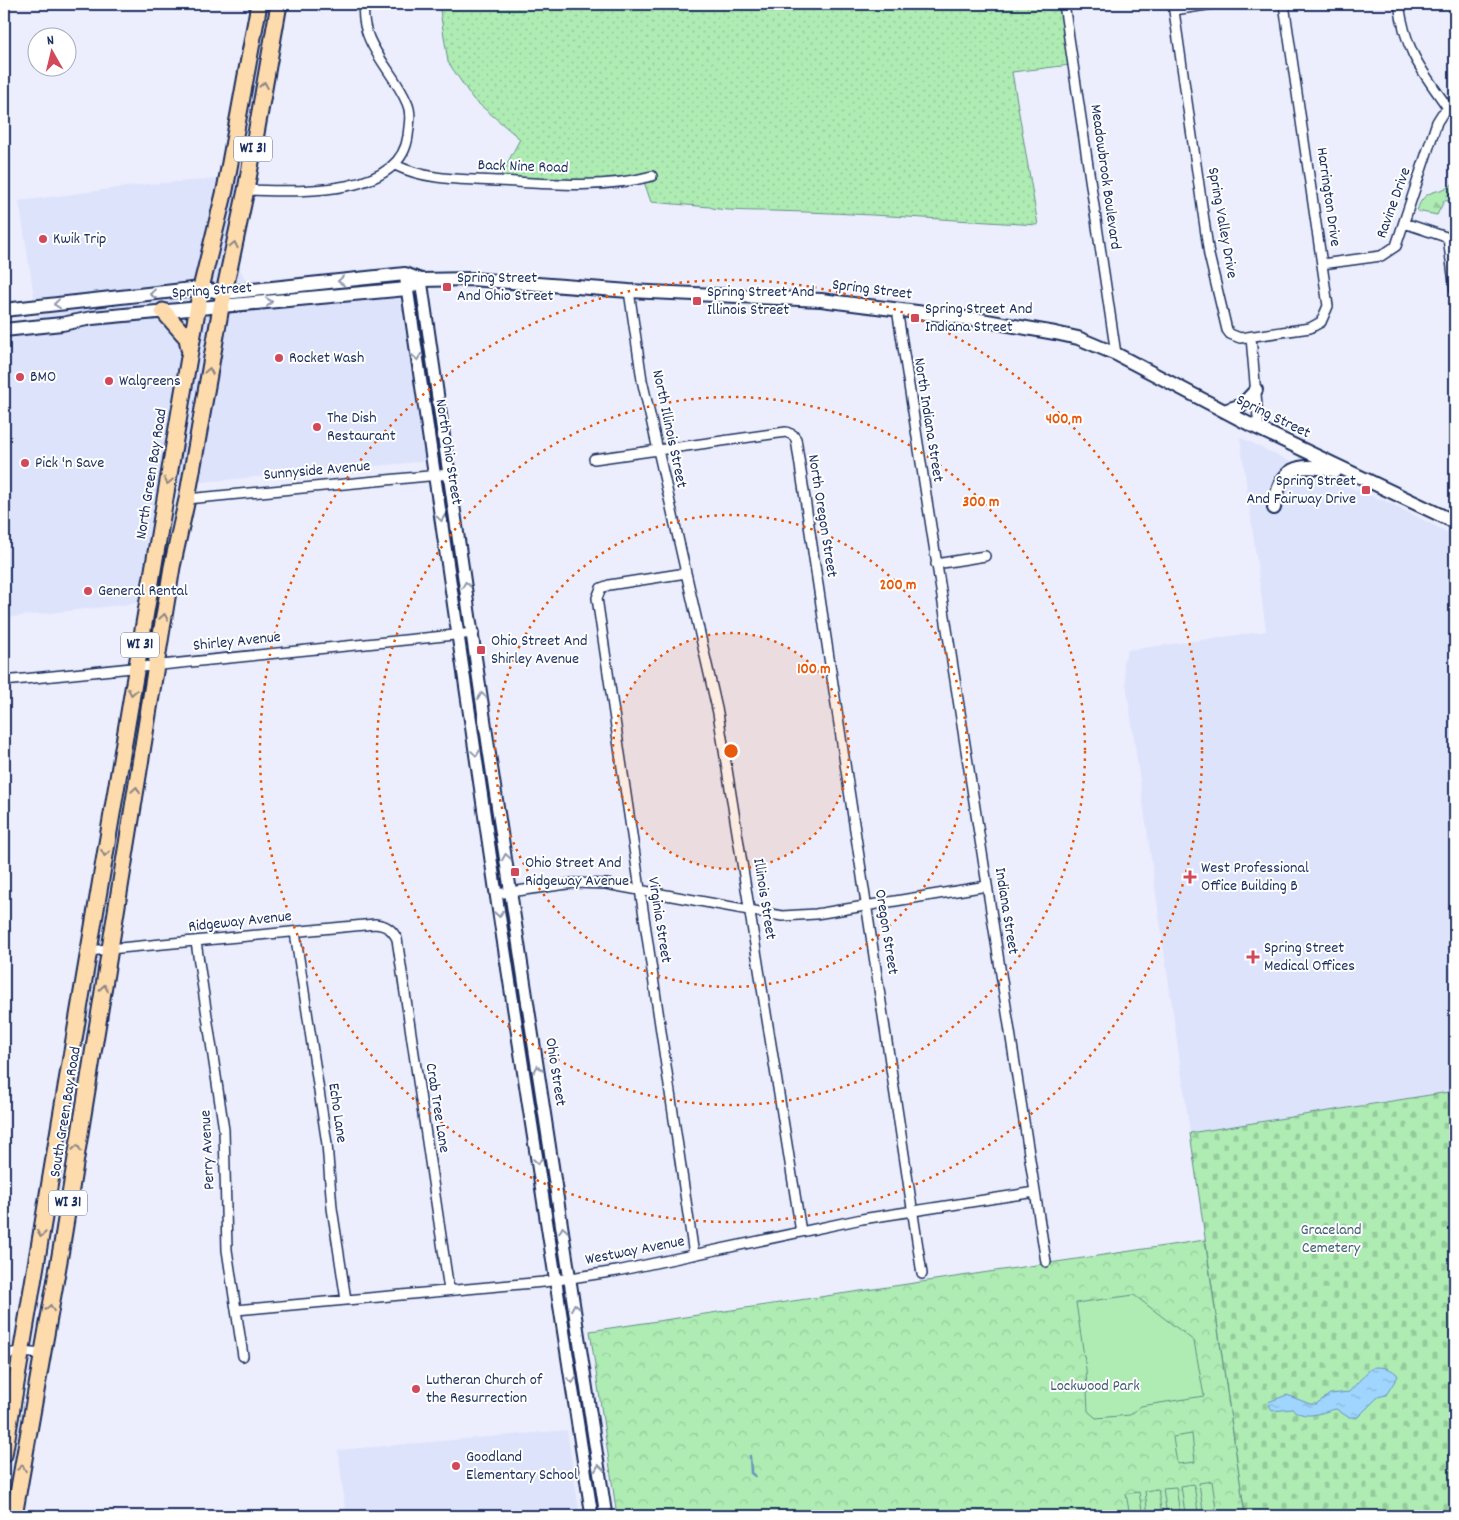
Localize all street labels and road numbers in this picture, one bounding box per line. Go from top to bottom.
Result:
street label: Meadowbrook Boulevard [1083,103,1127,251]
road number: WI 31 [234,136,272,162]
street label: Harrington Drive [1310,146,1346,248]
street label: Back Nine Road [477,154,569,180]
street label: Ravine Drive [1371,164,1417,242]
street label: Spring Valley Drive [1201,166,1243,280]
street label: Spring Street [831,274,913,306]
street label: Spring Street [171,277,253,305]
street label: North Indiana Street [907,356,949,484]
street label: North Illinois Street [645,368,693,490]
street label: Spring Street [1232,389,1314,445]
street label: North Ohio Street [428,397,468,507]
street label: North Green Bay Road [130,407,174,541]
street label: North Oregon Street [801,453,843,579]
street label: Sunnyside Avenue [263,455,371,487]
street label: Shirley Avenue [192,626,282,658]
road number: WI 31 [121,632,159,658]
street label: Illinois Street [746,857,782,941]
street label: Indiana Street [988,866,1024,956]
street label: Virginia Street [641,875,677,965]
street label: Oregon Street [868,888,904,976]
street label: Ridgeway Avenue [187,905,293,939]
street label: Ohio Street [538,1036,572,1108]
street label: South Green Bay Road [44,1045,88,1179]
street label: Crab Tree Lane [419,1062,455,1154]
street label: Echo Lane [321,1082,353,1144]
street label: Perry Avenue [194,1109,222,1191]
road number: WI 31 [49,1190,87,1216]
street label: Westway Avenue [583,1230,687,1272]

